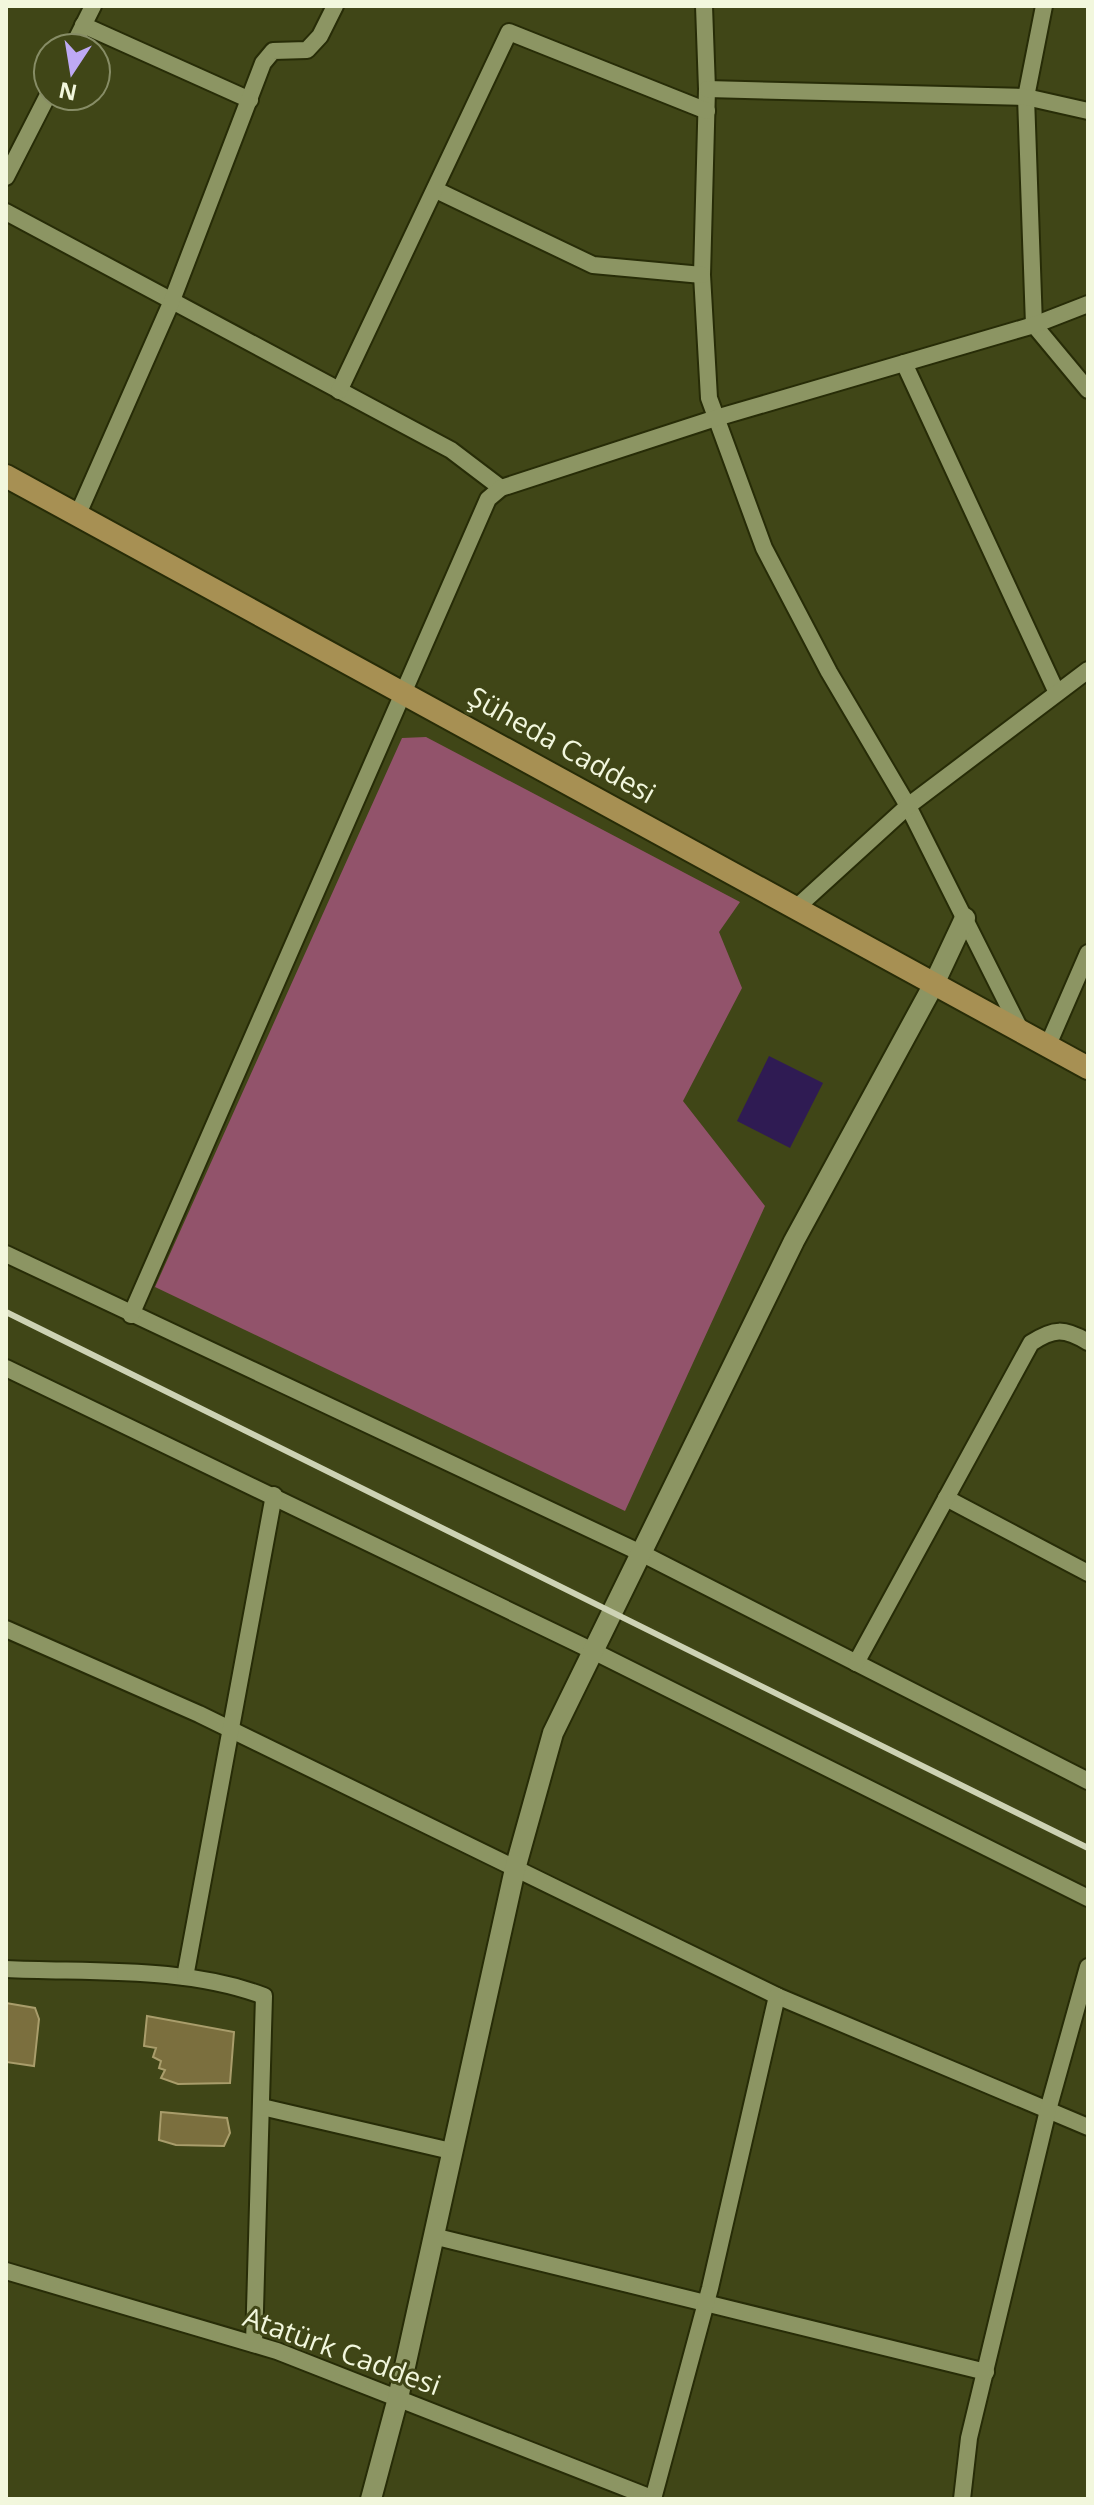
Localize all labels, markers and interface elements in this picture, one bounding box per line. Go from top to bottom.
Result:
north arrow [32,32,112,112]
text: N [56,76,80,109]
street label: Şüheda Caddesi [462,677,663,811]
street label: Atatürk Caddesi [238,2297,446,2403]

